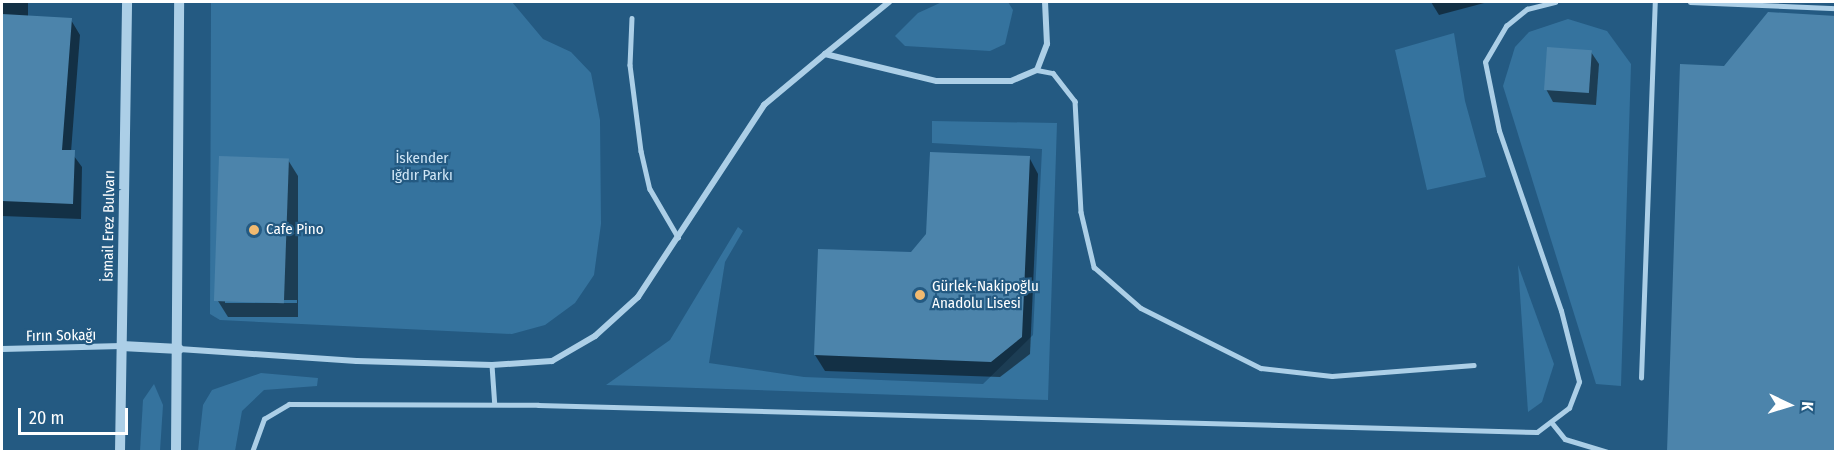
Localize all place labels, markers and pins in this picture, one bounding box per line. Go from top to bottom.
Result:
place label: Cafe Pino [266,221,324,239]
marker: Cafe Pino [247,223,261,237]
place label: Gürlek-Nakipoğlu Anadolu Lisesi [932,277,1039,312]
marker: Gürlek-Nakipoğlu Anadolu Lisesi [913,288,927,302]

